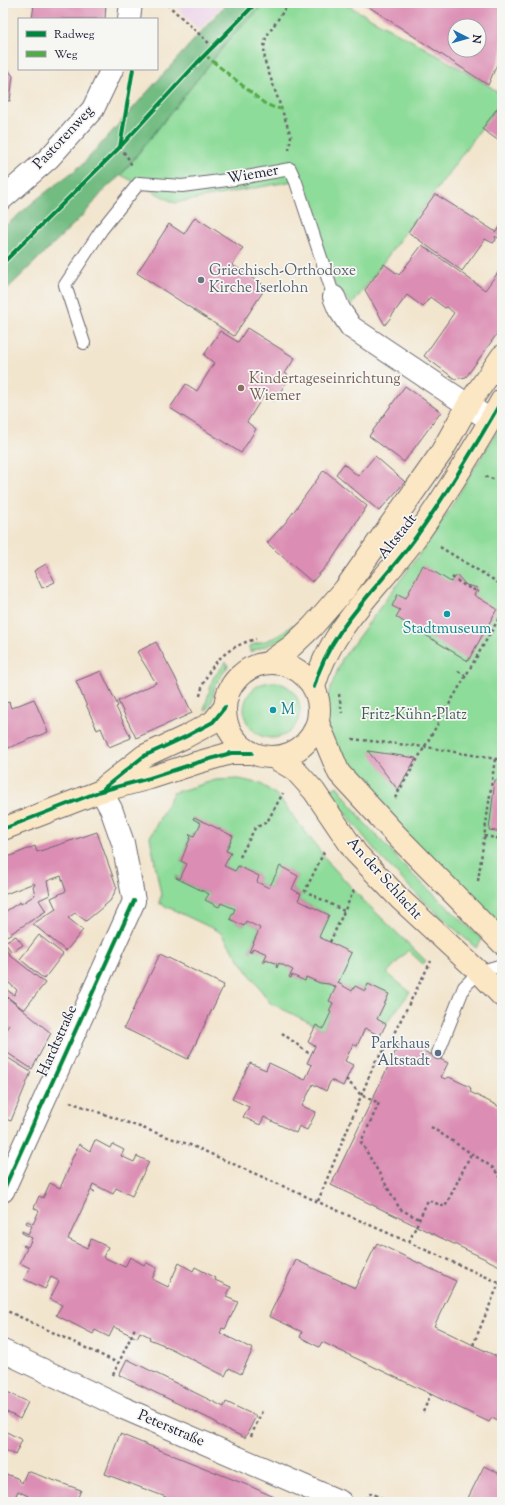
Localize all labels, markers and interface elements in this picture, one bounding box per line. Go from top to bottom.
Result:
legend [18,18,158,70]
north arrow [447,18,487,58]
text: Radweg [54,26,95,44]
text: N [468,33,484,44]
text: Weg [54,46,78,64]
street label: Pastorenweg [29,101,99,175]
street label: Wiemer [226,160,281,190]
place label: Griechisch-Orthodoxe Kirche Iserlohn [209,261,356,299]
marker: Griechisch-Orthodoxe Kirche Iserlohn [196,275,206,285]
place label: Kindertageseinrichtung Wiemer [249,369,401,407]
marker: Kindertageseinrichtung Wiemer [236,383,246,393]
street label: Altstadt [374,510,422,564]
marker: Stadtmuseum [442,609,452,619]
place label: Stadtmuseum [402,619,492,640]
place label: M [281,700,295,721]
marker: M [268,705,278,715]
park label: Fritz-Kühn-Platz [361,705,467,726]
street label: An der Schlacht [341,833,427,925]
street label: Hardtstraße [33,1002,83,1080]
place label: Parkhaus Altstadt [371,1034,430,1072]
marker: Parkhaus Altstadt [433,1048,443,1058]
street label: Peterstraße [134,1405,208,1453]

